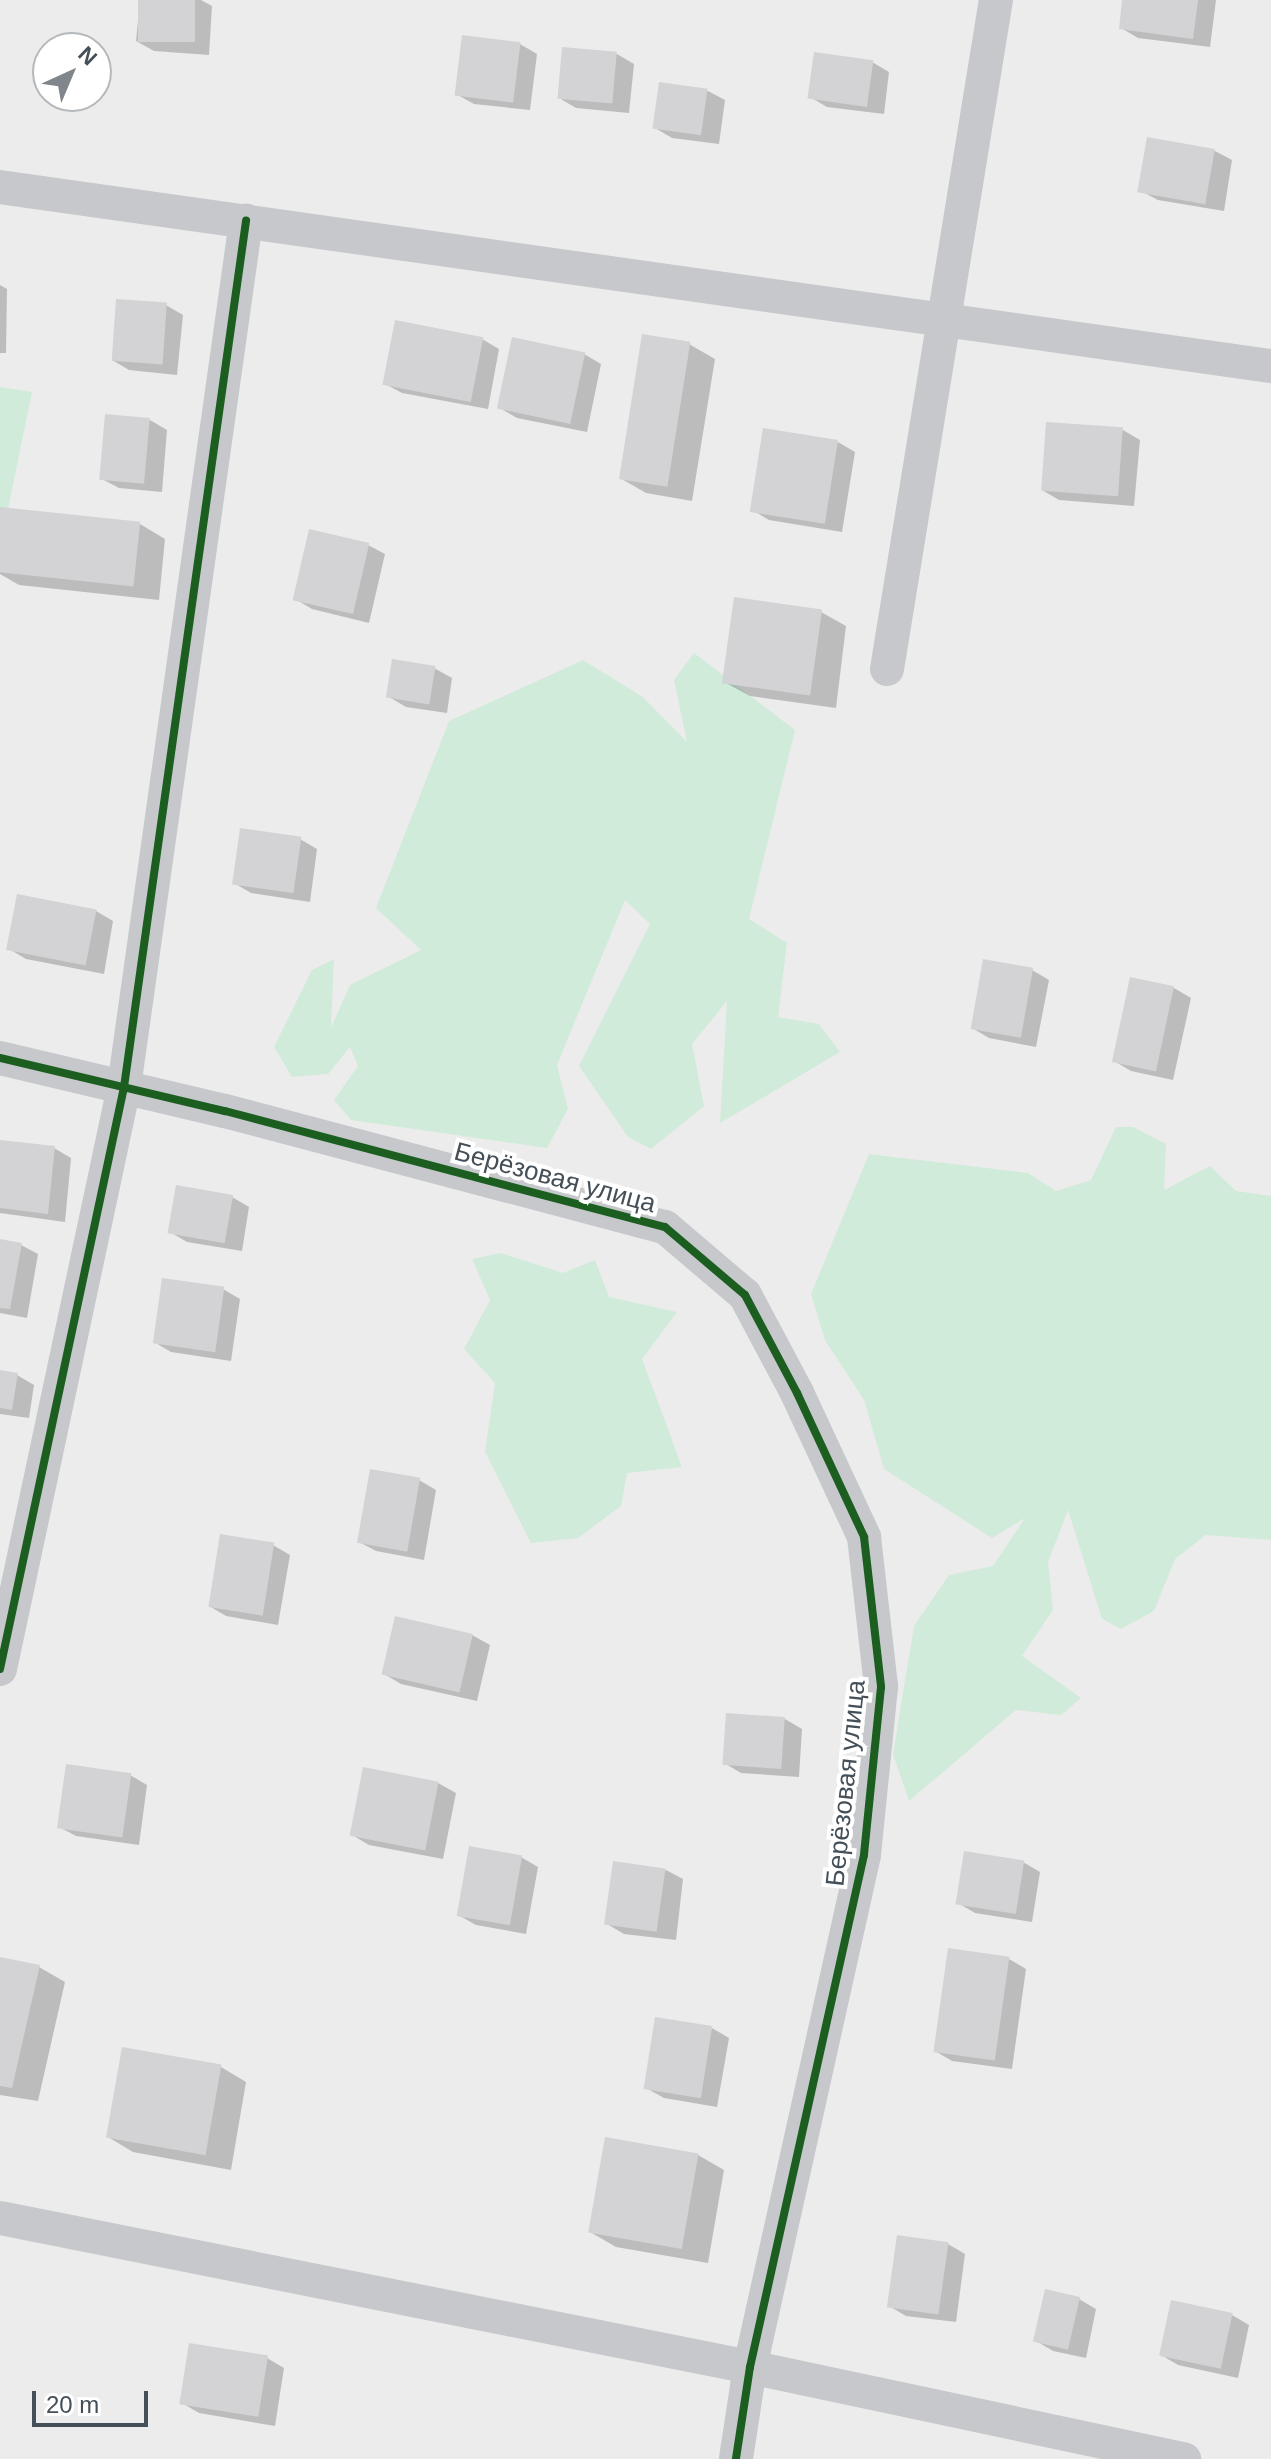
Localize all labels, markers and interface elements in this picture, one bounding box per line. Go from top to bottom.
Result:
north arrow [32,32,112,112]
text: N [73,41,102,70]
street label: Берёзовая улица [451,1136,659,1220]
street label: Берёзовая улица [820,1678,872,1888]
scale bar [36,2375,152,2425]
text: 20 m [46,2391,99,2418]

